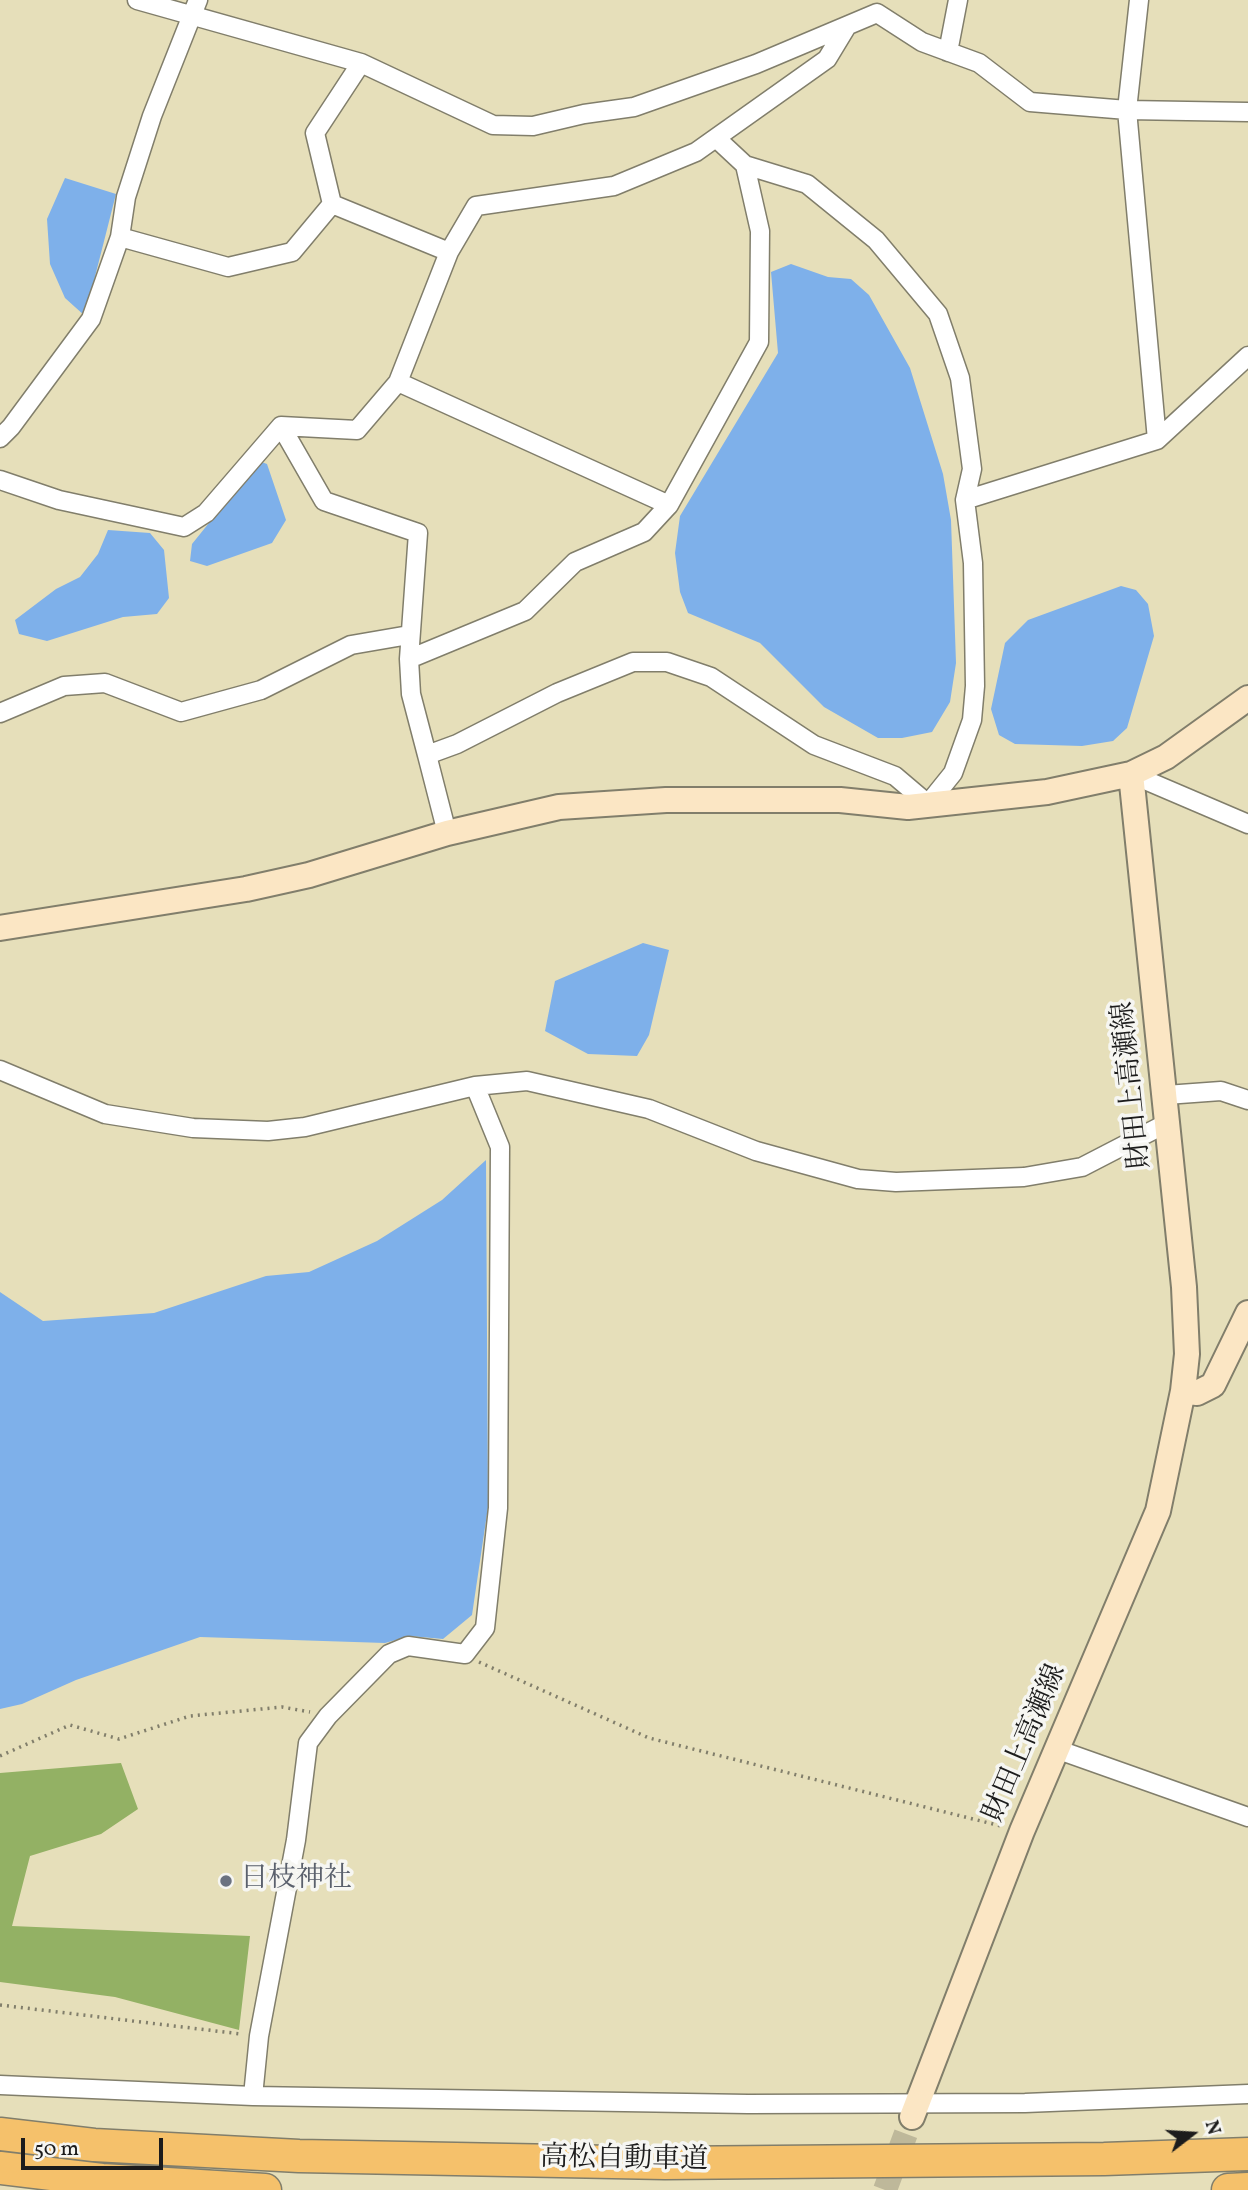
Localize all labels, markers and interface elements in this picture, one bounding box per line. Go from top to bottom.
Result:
street label: 財田上高瀬線 [1109,1000,1159,1170]
street label: 財田上高瀬線 [979,1660,1075,1828]
place label: 日枝神社 [240,1864,352,1898]
marker: 日枝神社 [218,1873,234,1889]
north arrow [1157,2099,1227,2169]
text: N [1198,2117,1227,2138]
scale bar [24,2124,166,2168]
text: 50 m [34,2135,79,2164]
street label: 高松自動車道 [540,2143,708,2179]

